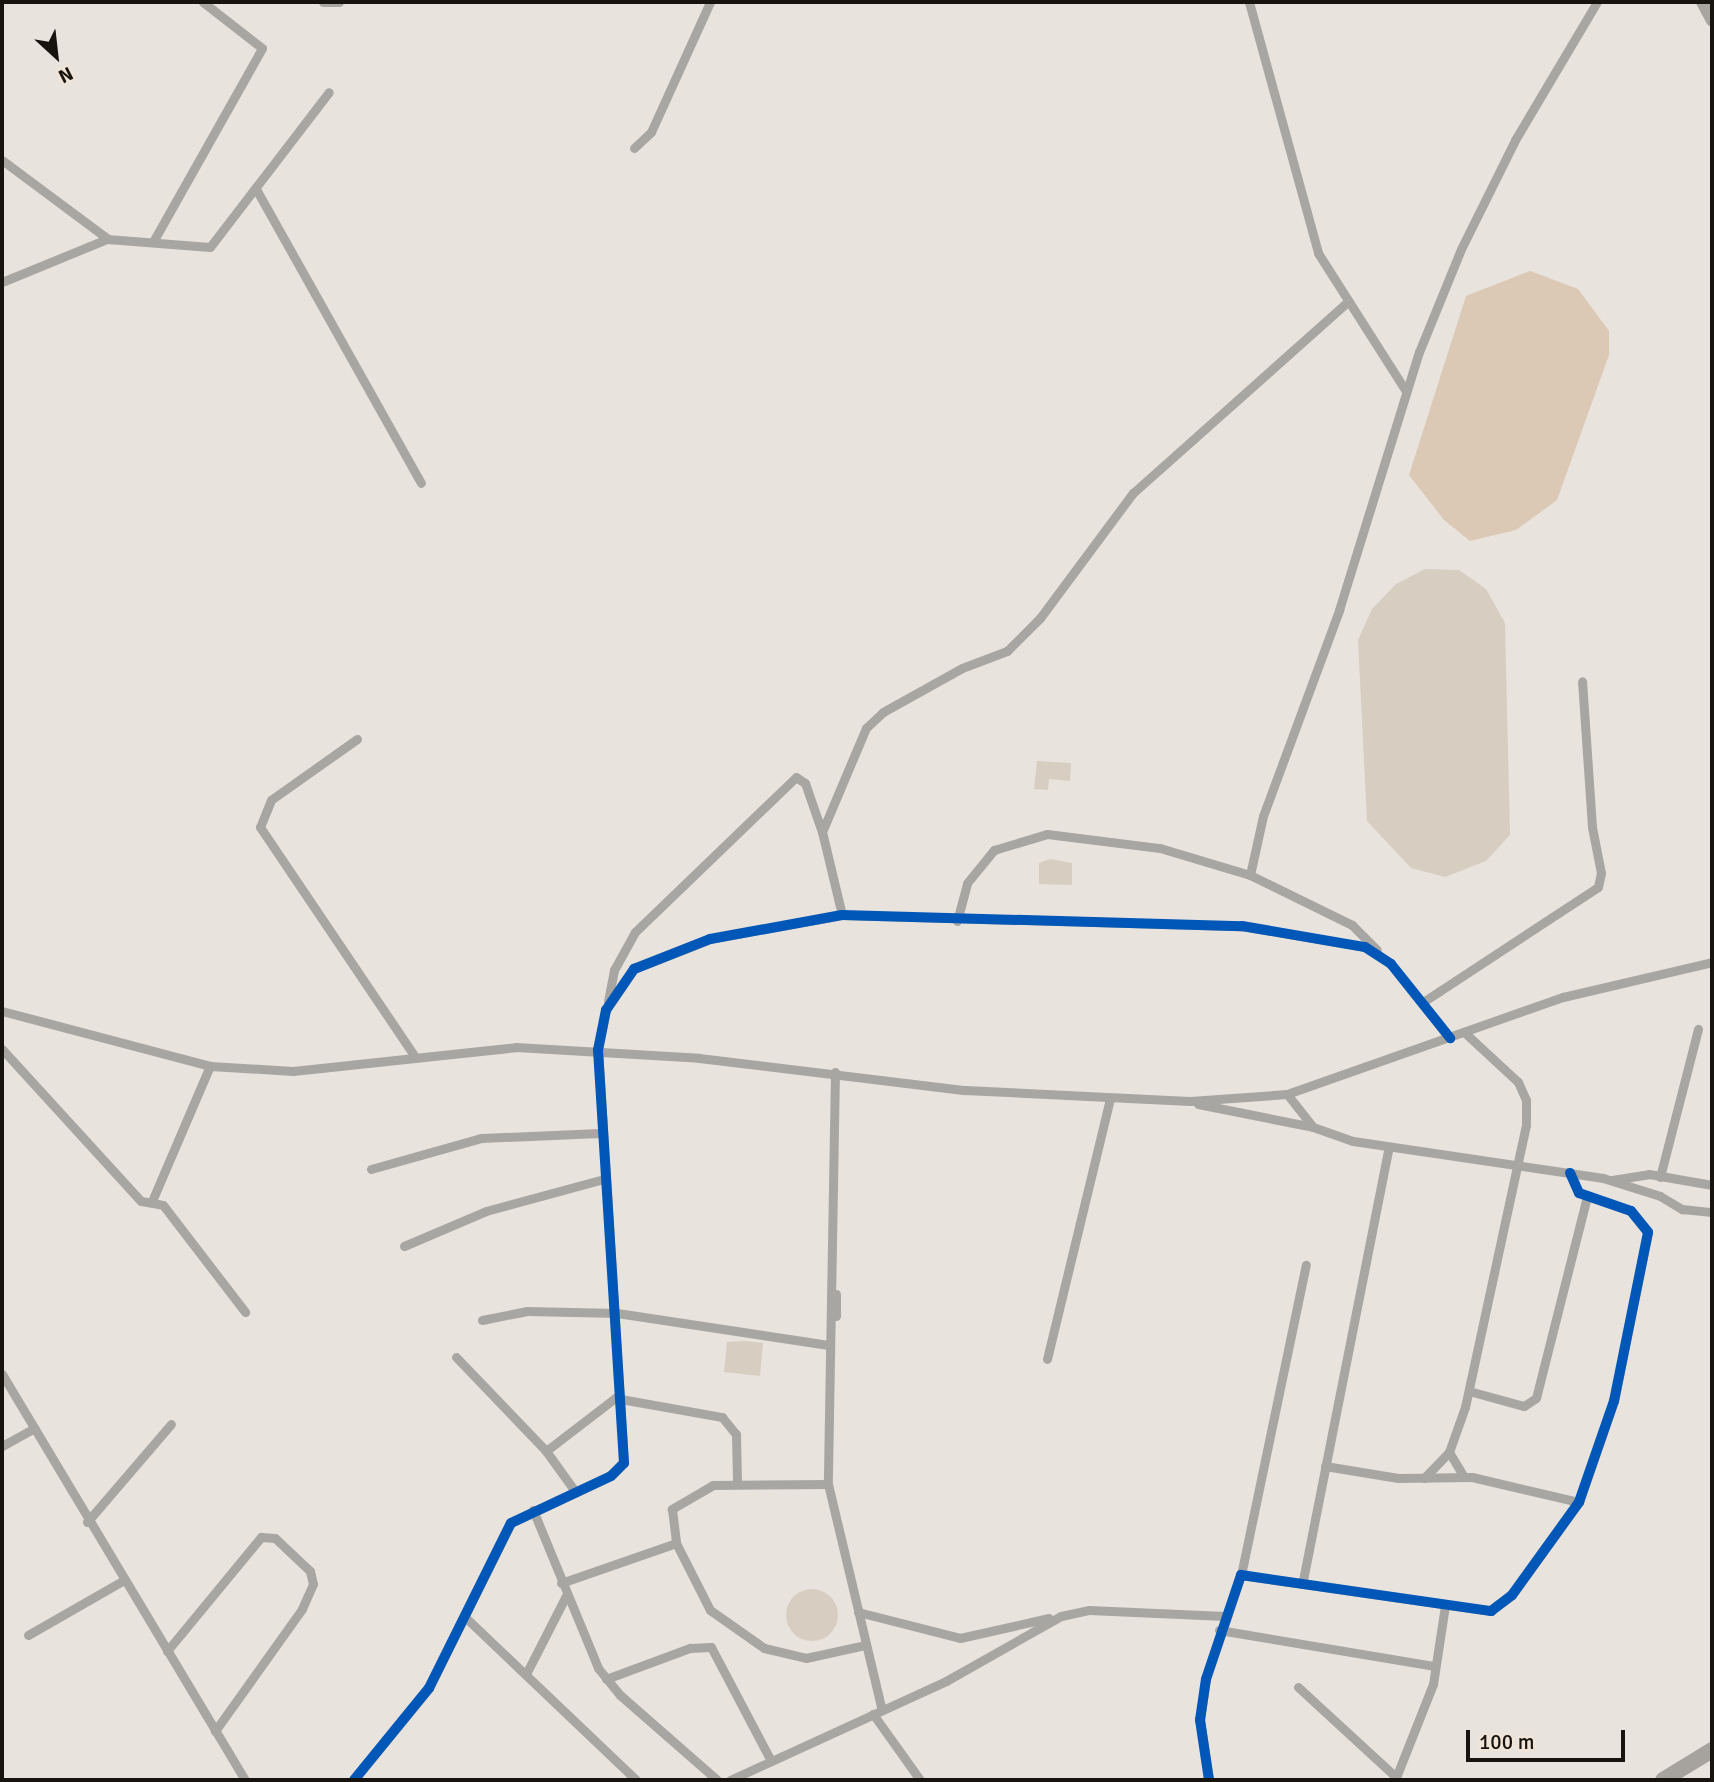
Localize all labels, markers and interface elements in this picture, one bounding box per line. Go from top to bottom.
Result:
north arrow [21,21,91,91]
text: N [54,61,77,88]
scale bar [1469,1716,1628,1760]
text: 100 m [1479,1729,1534,1755]

